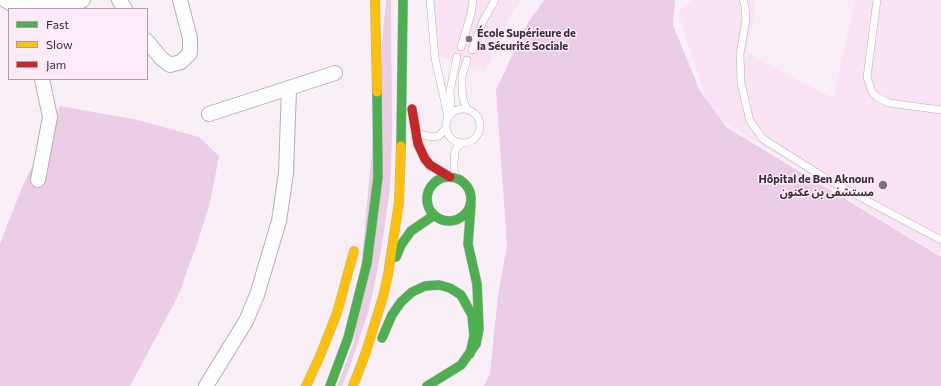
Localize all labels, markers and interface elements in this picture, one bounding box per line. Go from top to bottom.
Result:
legend [8,8,148,80]
text: Fast [46,17,69,31]
place label: École Supérieure de la Sécurité Sociale [477,26,576,52]
marker: École Supérieure de la Sécurité Sociale [464,34,474,44]
text: Slow [46,37,73,51]
text: Jam [46,57,66,71]
place label: Hôpital de Ben Aknoun مستشفى بن عكنون [758,172,874,198]
marker: Hôpital de Ben Aknoun مستشفى بن عكنون [877,179,889,191]

